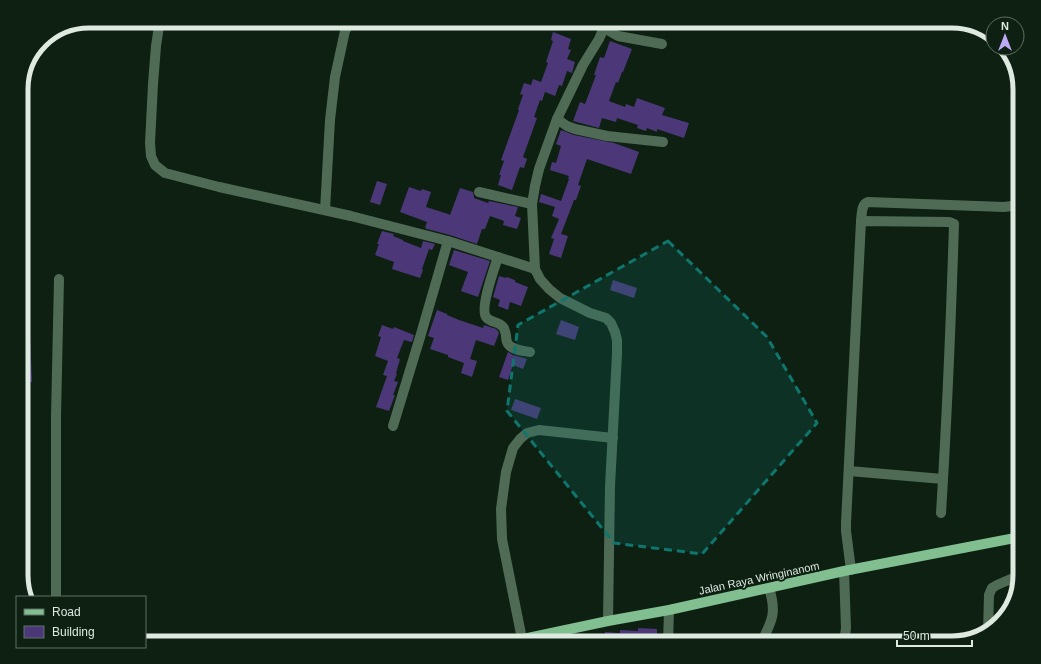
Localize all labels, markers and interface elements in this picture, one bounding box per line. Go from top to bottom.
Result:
north arrow [985,16,1025,56]
text: N [1001,20,1009,32]
street label: Jalan Raya Wringinanom [698,559,820,597]
legend [16,596,146,648]
text: Road [52,605,81,619]
scale bar [897,622,972,648]
text: Building [52,625,95,639]
text: 50 m [903,629,930,643]

